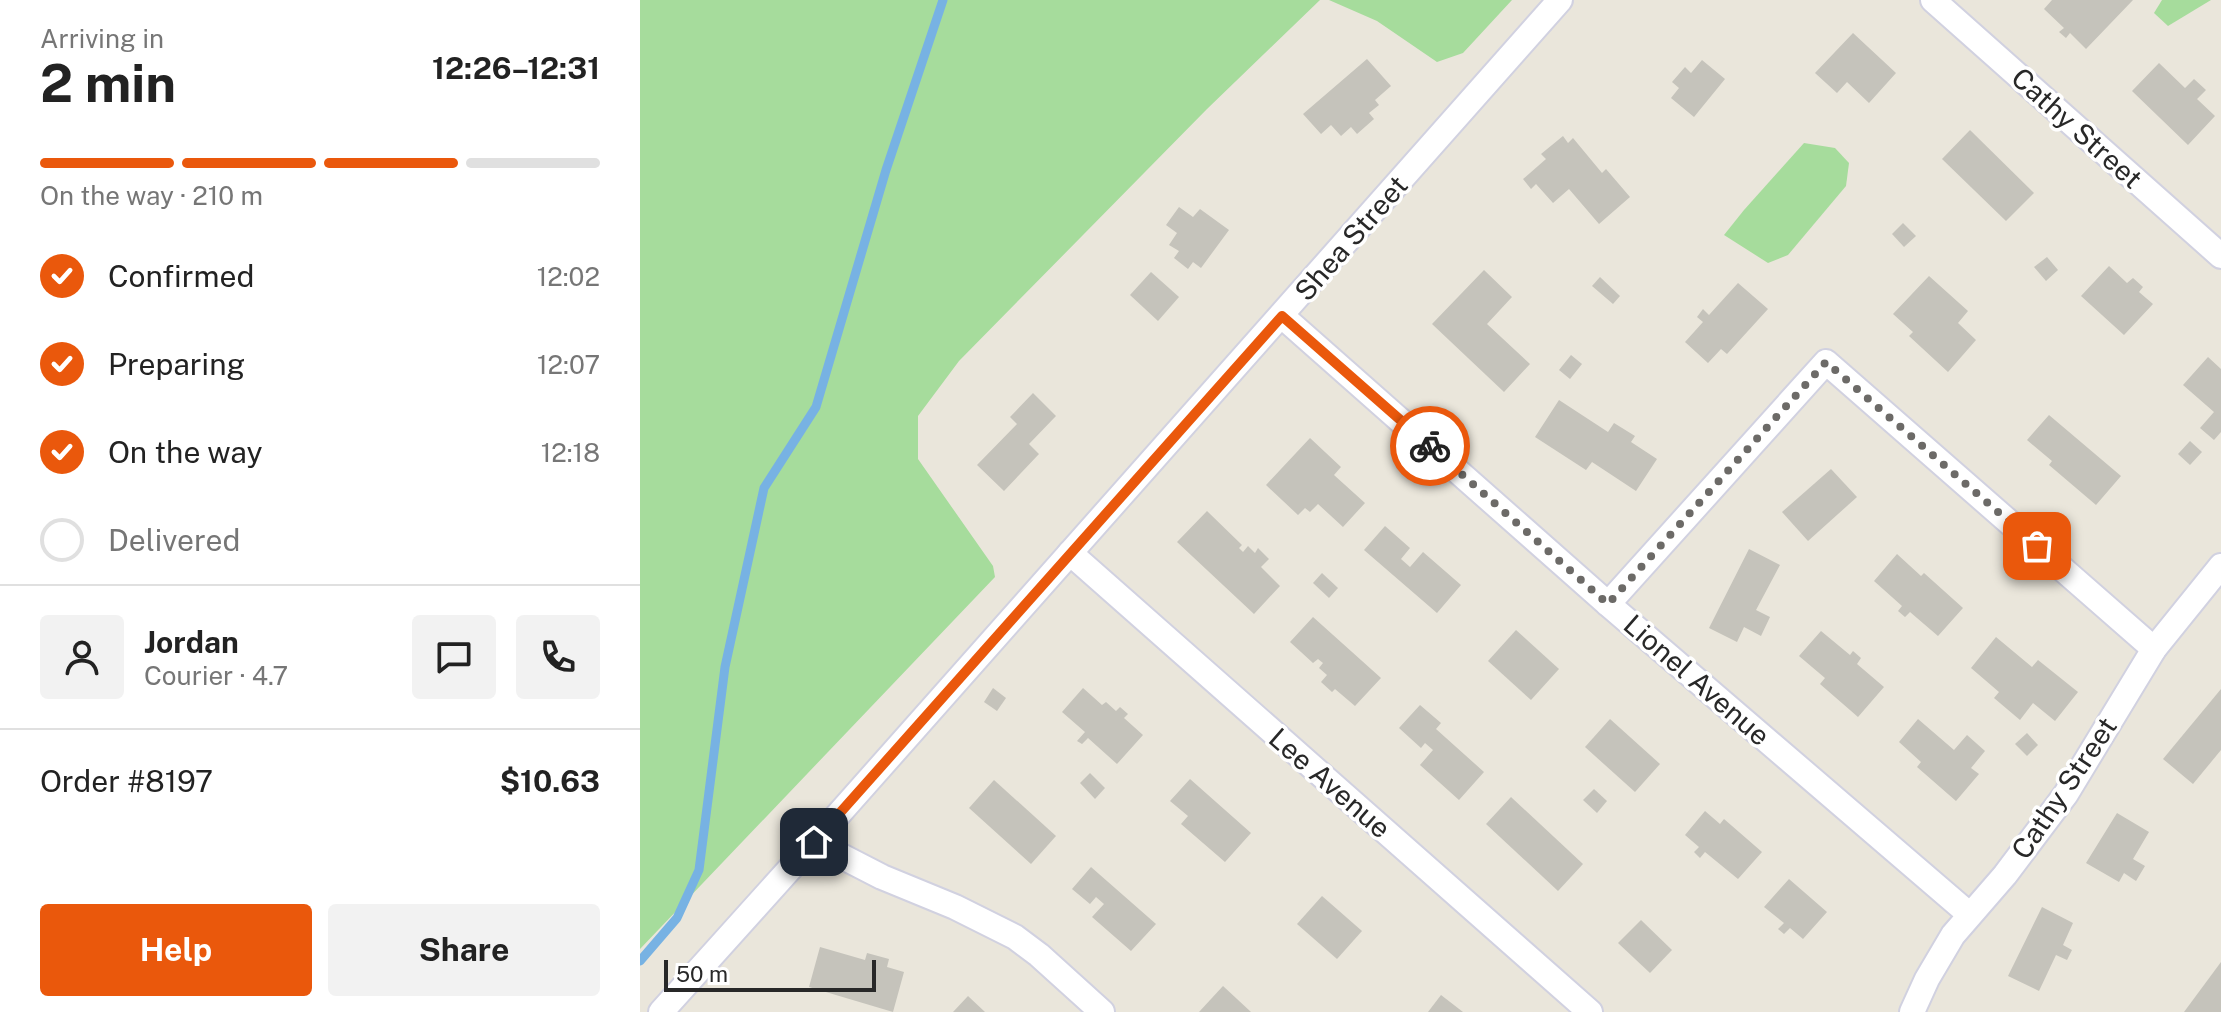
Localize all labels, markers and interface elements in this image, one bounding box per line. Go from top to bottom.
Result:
text: Arriving in [40,23,164,54]
text: 12:26–12:31 [432,50,600,86]
text: 2 min [40,53,176,114]
street label: Cathy Street [2005,60,2149,195]
street label: Shea Street [1287,168,1414,307]
text: On the way · 210 m [40,180,263,211]
icon: check [40,254,84,298]
text: Confirmed [108,258,254,294]
text: 12:02 [537,261,600,292]
icon: check [40,342,84,386]
text: Preparing [108,346,245,382]
text: 12:07 [537,349,600,380]
courier [1390,406,1470,486]
icon: bike [1408,424,1452,468]
icon: check [40,430,84,474]
text: On the way [108,434,262,470]
text: 12:18 [541,437,600,468]
pin [2003,512,2071,580]
text: Delivered [108,522,240,558]
icon: bag [2015,524,2059,568]
street label: Lionel Avenue [1618,607,1777,752]
button: person [40,615,124,699]
button: chat [412,615,496,699]
button: phone [516,615,600,699]
text: Jordan [144,624,239,660]
text: Courier · 4.7 [144,660,288,691]
street label: Cathy Street [2004,711,2123,865]
street label: Lee Avenue [1263,721,1398,844]
text: Order #8197 [40,763,213,799]
text: $10.63 [500,763,600,799]
pin [780,808,848,876]
icon: home [792,820,836,864]
button: Help [40,904,312,996]
button: Share [328,904,600,996]
scale bar [664,956,876,992]
text: 50 m [676,961,728,987]

